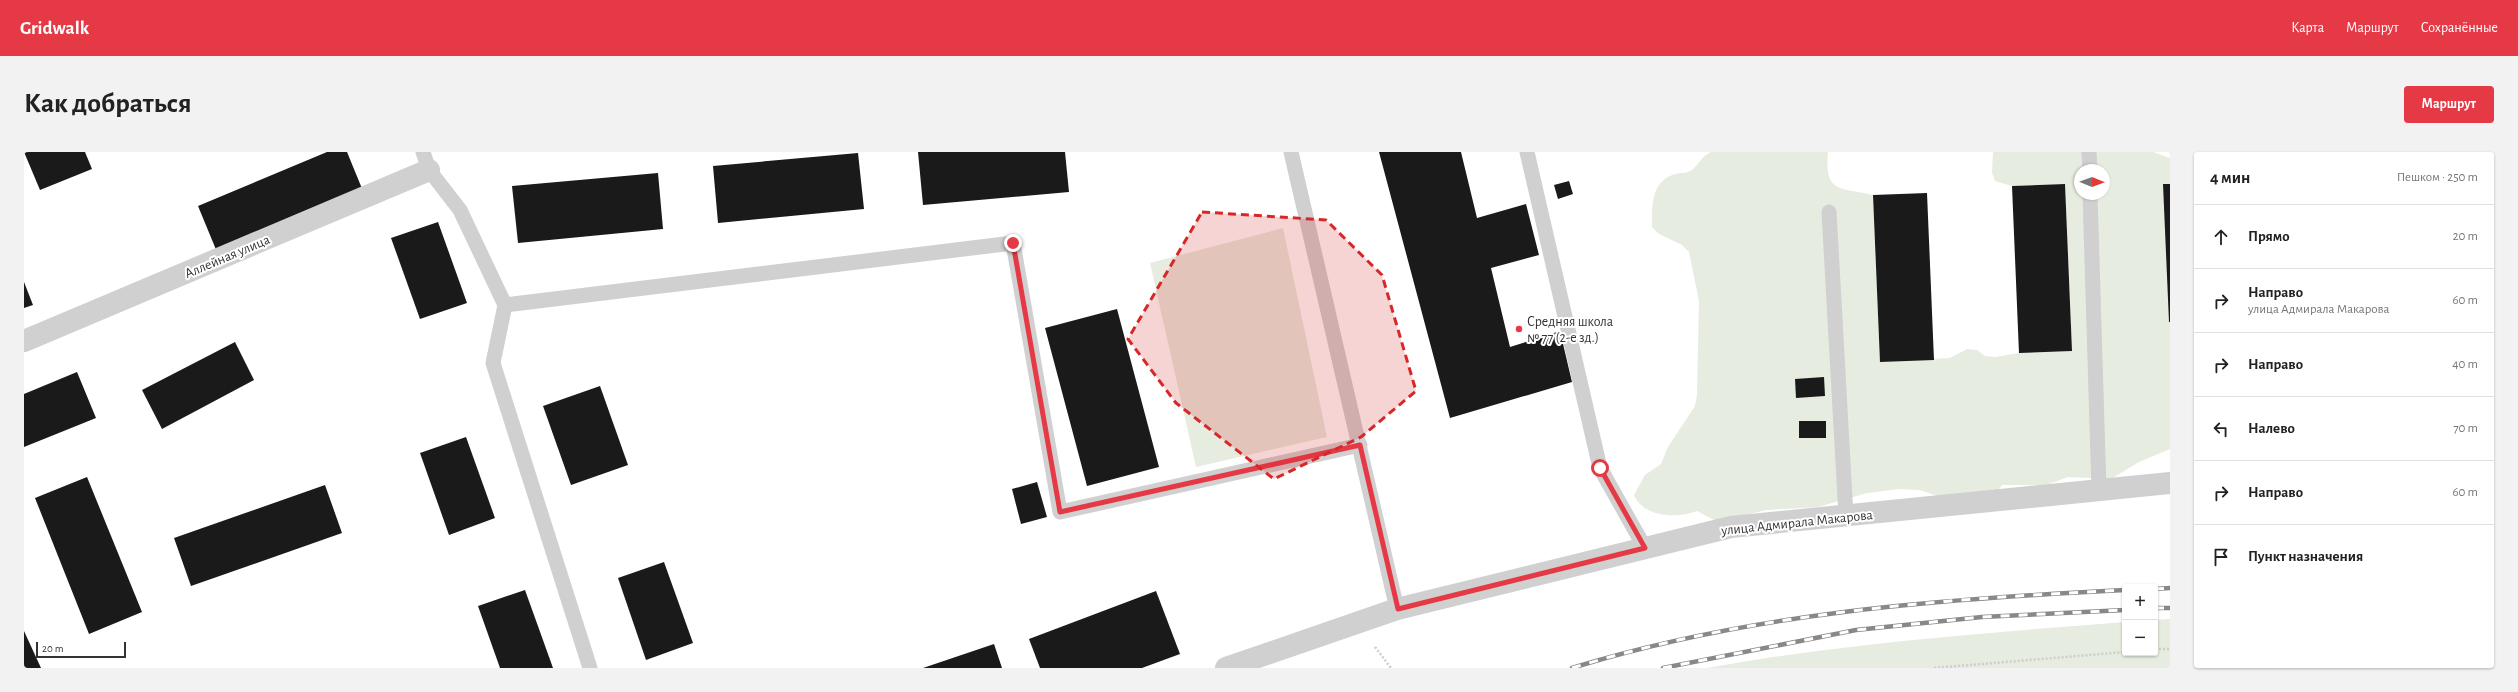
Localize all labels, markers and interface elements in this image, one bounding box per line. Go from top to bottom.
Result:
text: Gridwalk [20,19,89,38]
text: Карта [2291,21,2324,35]
text: Маршрут [2346,21,2399,35]
text: Сохранённые [2421,21,2498,35]
button: Маршрут [2404,86,2494,123]
text: Как добраться [24,90,192,118]
north arrow [2074,164,2110,200]
text: 4 мин [2210,169,2250,186]
text: Пешком · 250 m [2397,171,2478,184]
icon: ahead [2210,226,2232,248]
text: Прямо [2248,229,2290,244]
text: 20 m [2453,230,2478,243]
street label: Аллейная улица [183,232,273,281]
route end [1004,234,1022,252]
text: Направо [2248,285,2303,300]
icon: right [2210,290,2232,312]
text: 60 m [2452,294,2478,307]
text: улица Адмирала Макарова [2248,303,2389,316]
place label: Средняя школа № 77 (2-е зд.) [1527,315,1614,345]
marker: Средняя школа № 77 (2-е зд.) [1514,324,1524,334]
icon: right [2210,354,2232,376]
text: Направо [2248,357,2303,372]
text: 40 m [2452,358,2478,371]
icon: left [2210,418,2232,440]
text: Налево [2248,421,2295,436]
text: 70 m [2453,422,2478,435]
route start [1591,459,1609,477]
icon: right [2210,482,2232,504]
text: Направо [2248,485,2303,500]
text: 60 m [2452,486,2478,499]
street label: улица Адмирала Макарова [1720,508,1874,538]
icon: arrive [2210,546,2232,568]
text: Пункт назначения [2248,549,2363,564]
map controls [2122,584,2158,656]
button: + [2122,584,2158,620]
button: − [2122,620,2158,656]
scale bar [36,640,126,659]
text: 20 m [42,643,63,654]

